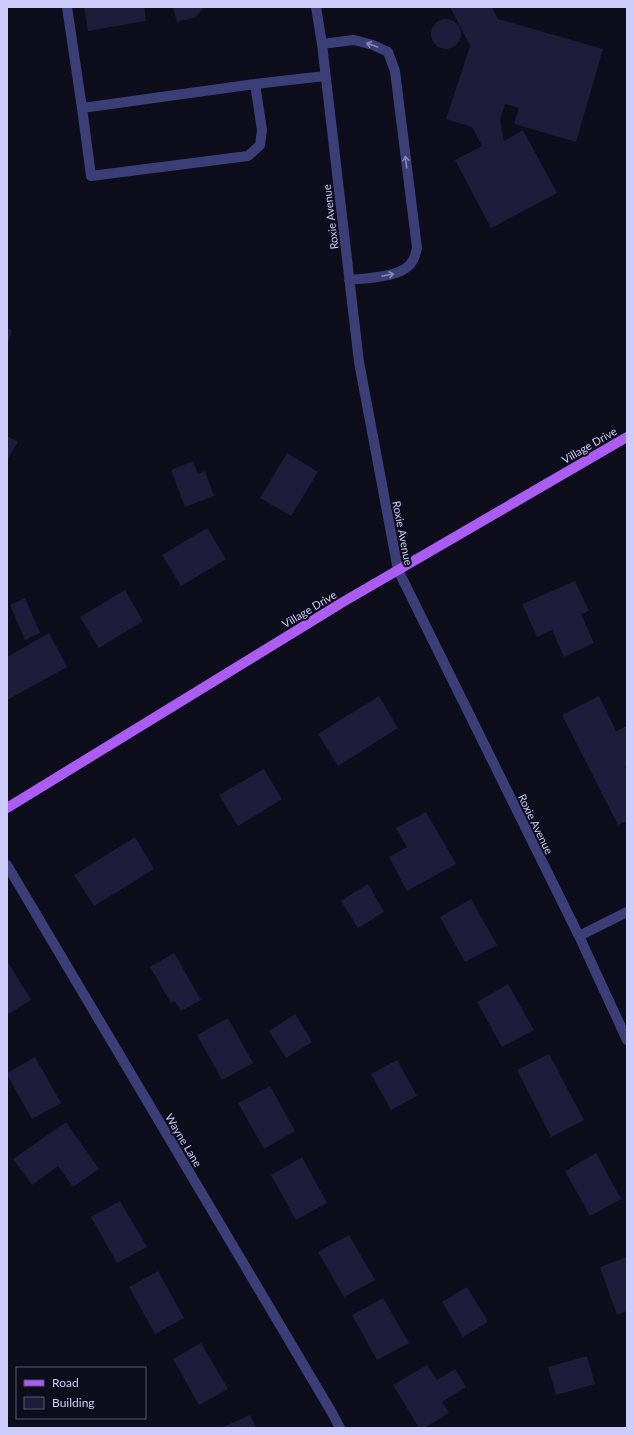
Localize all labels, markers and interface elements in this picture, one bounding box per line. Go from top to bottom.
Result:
one-way arrow [366,40,378,48]
one-way arrow [402,156,410,169]
street label: Roxie Avenue [320,184,340,250]
one-way arrow [381,270,394,278]
street label: Village Drive [559,424,619,466]
street label: Roxie Avenue [390,500,416,566]
street label: Village Drive [279,588,339,630]
street label: Roxie Avenue [516,792,556,856]
street label: Wayne Lane [163,1111,205,1169]
legend [16,1367,146,1419]
text: Road [52,1375,79,1390]
text: Building [52,1395,95,1410]

